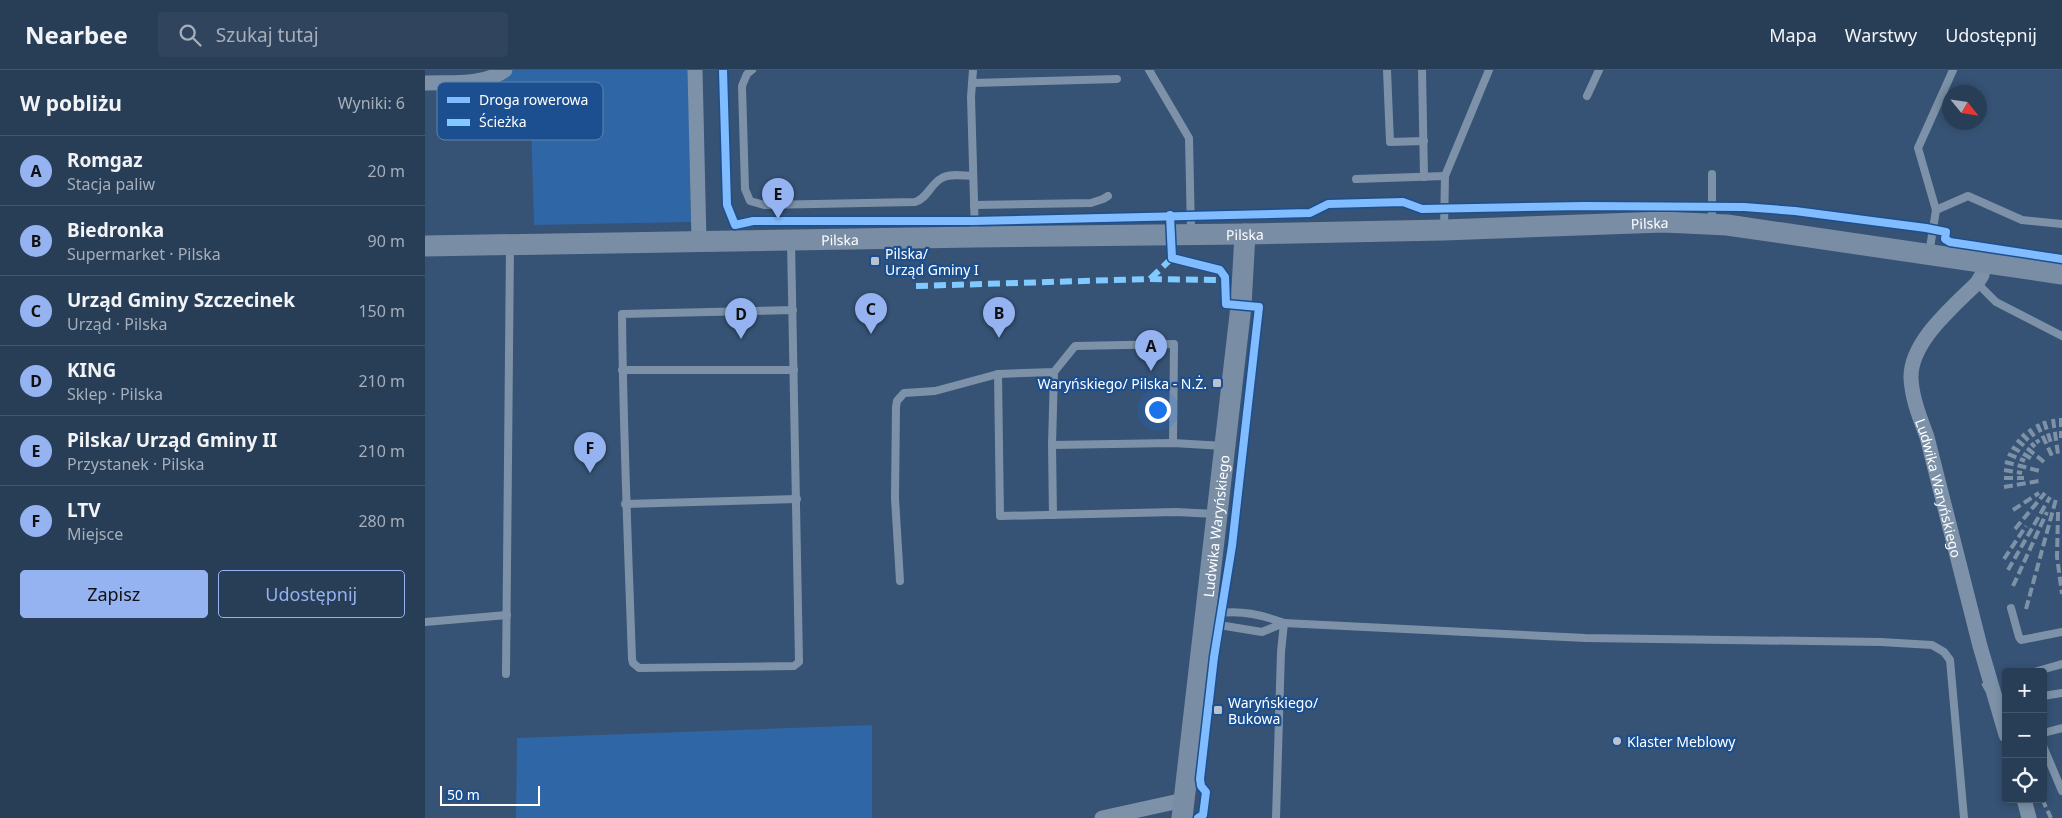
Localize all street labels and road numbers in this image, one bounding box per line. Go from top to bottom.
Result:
street label: Pilska [1631,212,1669,233]
street label: Pilska [1226,224,1264,244]
street label: Pilska [821,229,859,249]
street label: Ludwika Waryńskiego [1911,416,1967,560]
street label: Ludwika Waryńskiego [1198,454,1233,598]

